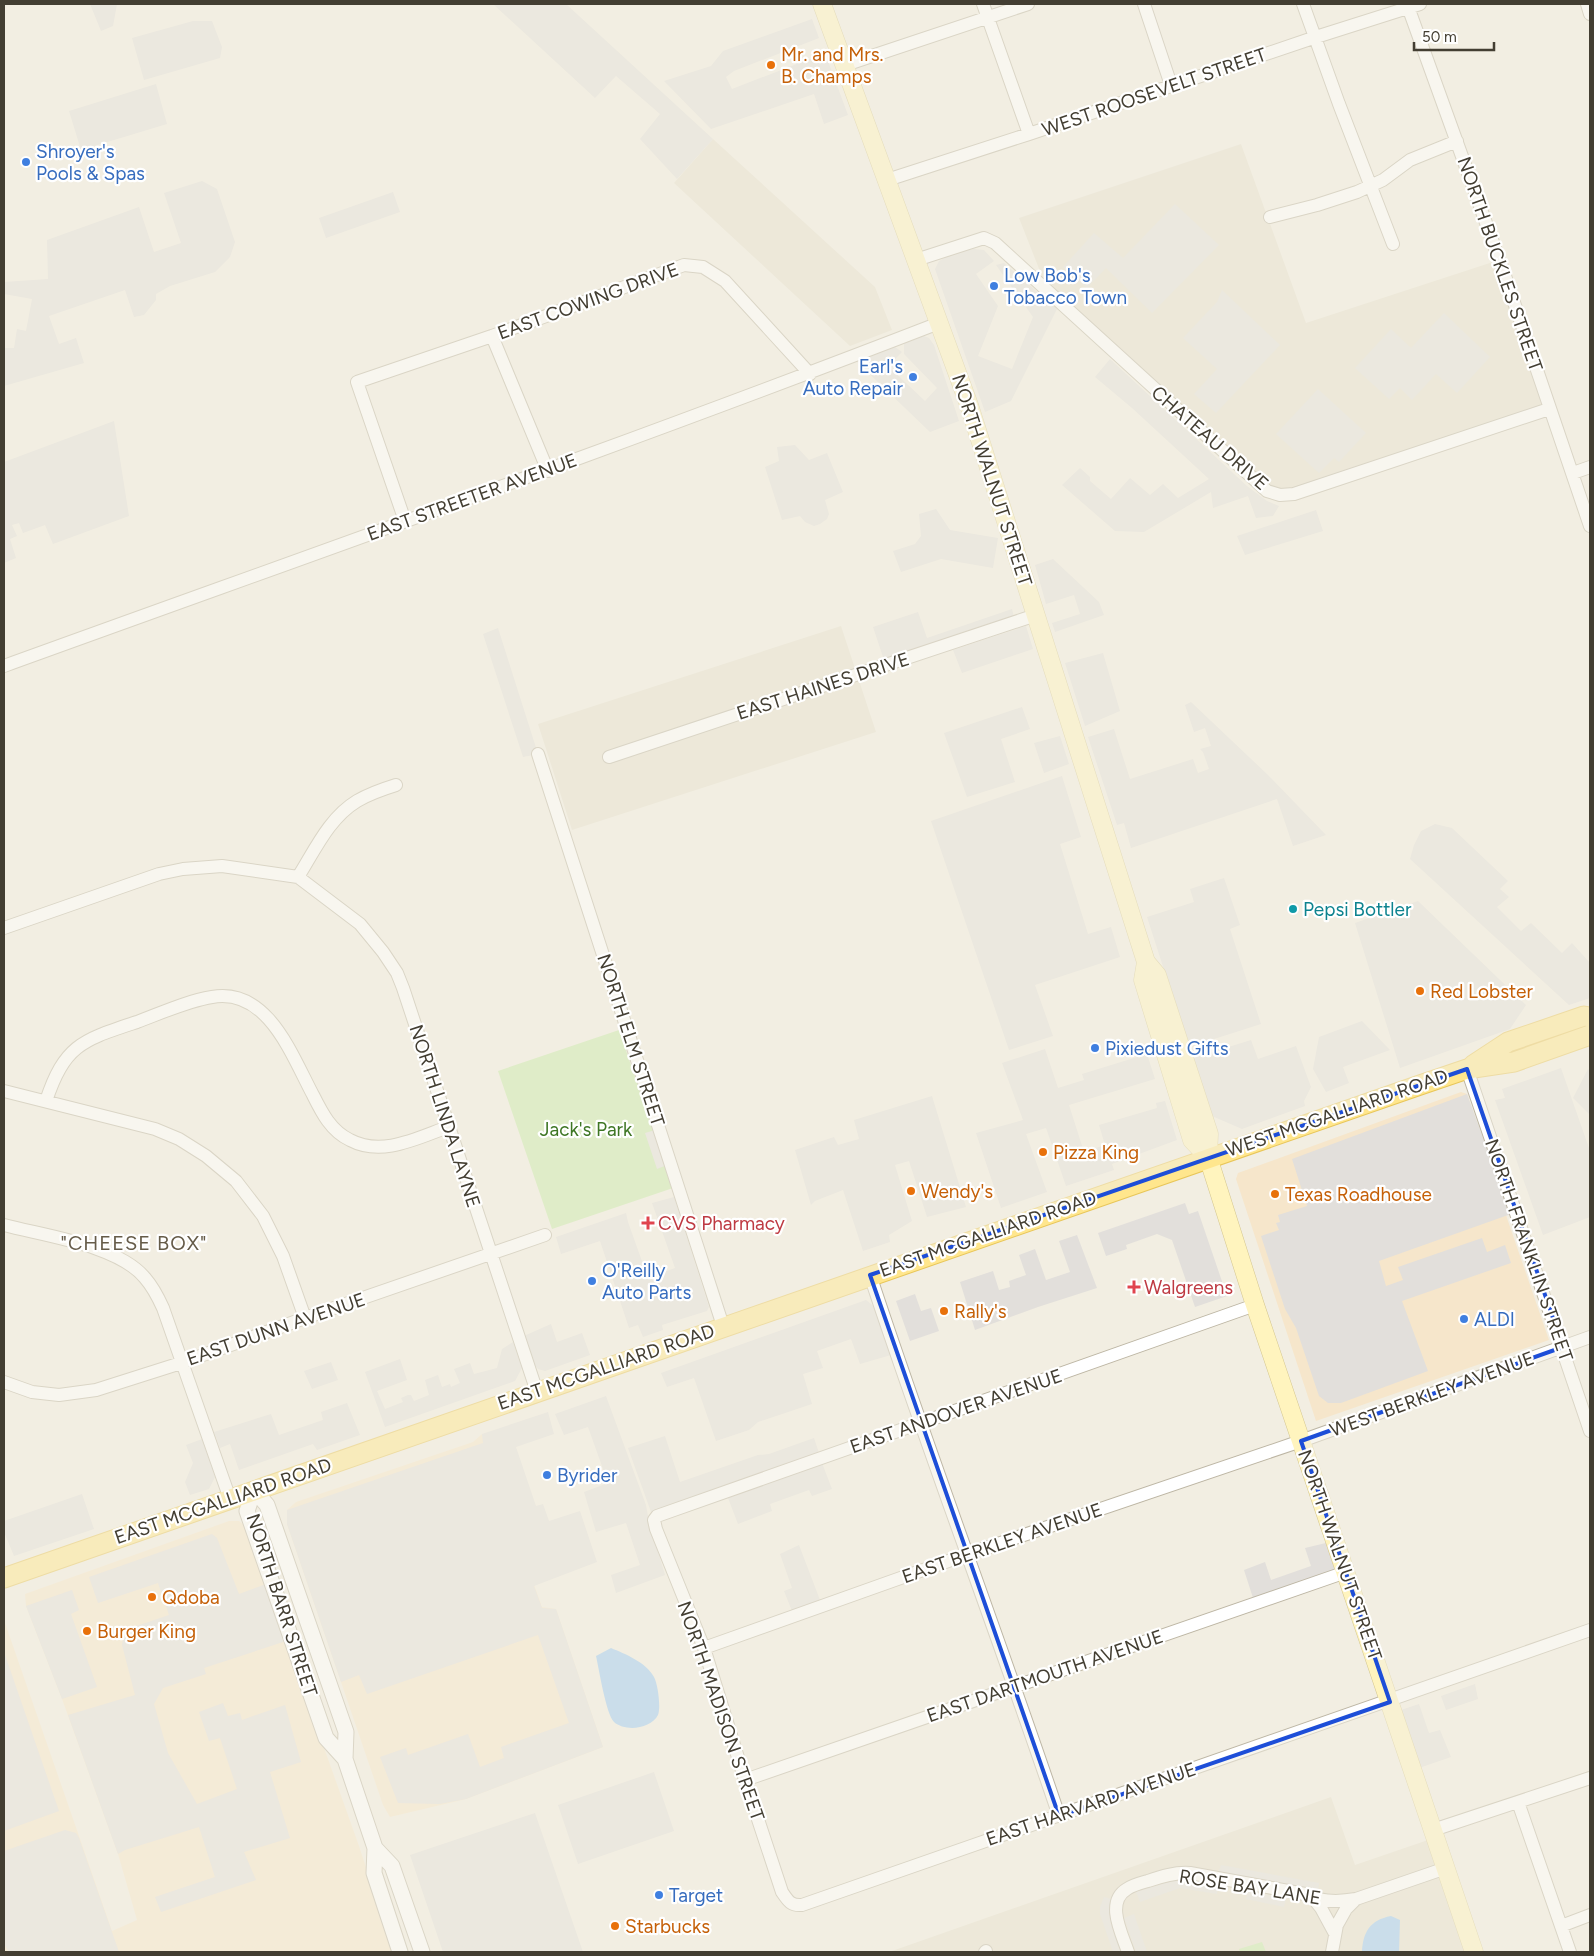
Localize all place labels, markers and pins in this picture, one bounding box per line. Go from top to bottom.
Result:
place label: Mr. and Mrs. B. Champs [781,43,884,88]
marker: Mr. and Mrs. B. Champs [765,59,777,71]
place label: Shroyer's Pools & Spas [36,140,145,185]
marker: Shroyer's Pools & Spas [20,156,32,168]
place label: Low Bob's Tobacco Town [1004,264,1127,309]
marker: Low Bob's Tobacco Town [988,280,1000,292]
place label: Earl's Auto Repair [803,355,904,400]
marker: Earl's Auto Repair [907,371,919,383]
place label: Pepsi Bottler [1303,898,1412,921]
marker: Pepsi Bottler [1287,903,1299,915]
place label: Red Lobster [1430,980,1533,1003]
marker: Red Lobster [1414,985,1426,997]
place label: Pixiedust Gifts [1105,1037,1229,1060]
marker: Pixiedust Gifts [1089,1042,1101,1054]
place label: Pizza King [1053,1141,1139,1164]
marker: Pizza King [1037,1146,1049,1158]
place label: Wendy's [921,1180,993,1203]
place label: Texas Roadhouse [1285,1183,1432,1206]
marker: Wendy's [905,1185,917,1197]
marker: Texas Roadhouse [1269,1188,1281,1200]
place label: CVS Pharmacy [658,1212,785,1235]
marker: CVS Pharmacy [642,1217,654,1229]
place label: O'Reilly Auto Parts [602,1259,691,1304]
marker: O'Reilly Auto Parts [586,1275,598,1287]
place label: Walgreens [1144,1276,1233,1299]
marker: Walgreens [1128,1281,1140,1293]
place label: Rally's [954,1300,1007,1323]
marker: Rally's [938,1305,950,1317]
place label: ALDI [1474,1308,1515,1331]
marker: ALDI [1458,1313,1470,1325]
place label: Byrider [557,1464,618,1487]
marker: Byrider [541,1469,553,1481]
place label: Qdoba [162,1586,220,1609]
marker: Qdoba [146,1591,158,1603]
place label: Burger King [97,1620,196,1643]
marker: Burger King [81,1625,93,1637]
place label: Target [669,1884,723,1907]
marker: Target [653,1889,665,1901]
place label: Starbucks [625,1915,710,1938]
marker: Starbucks [609,1920,621,1932]

